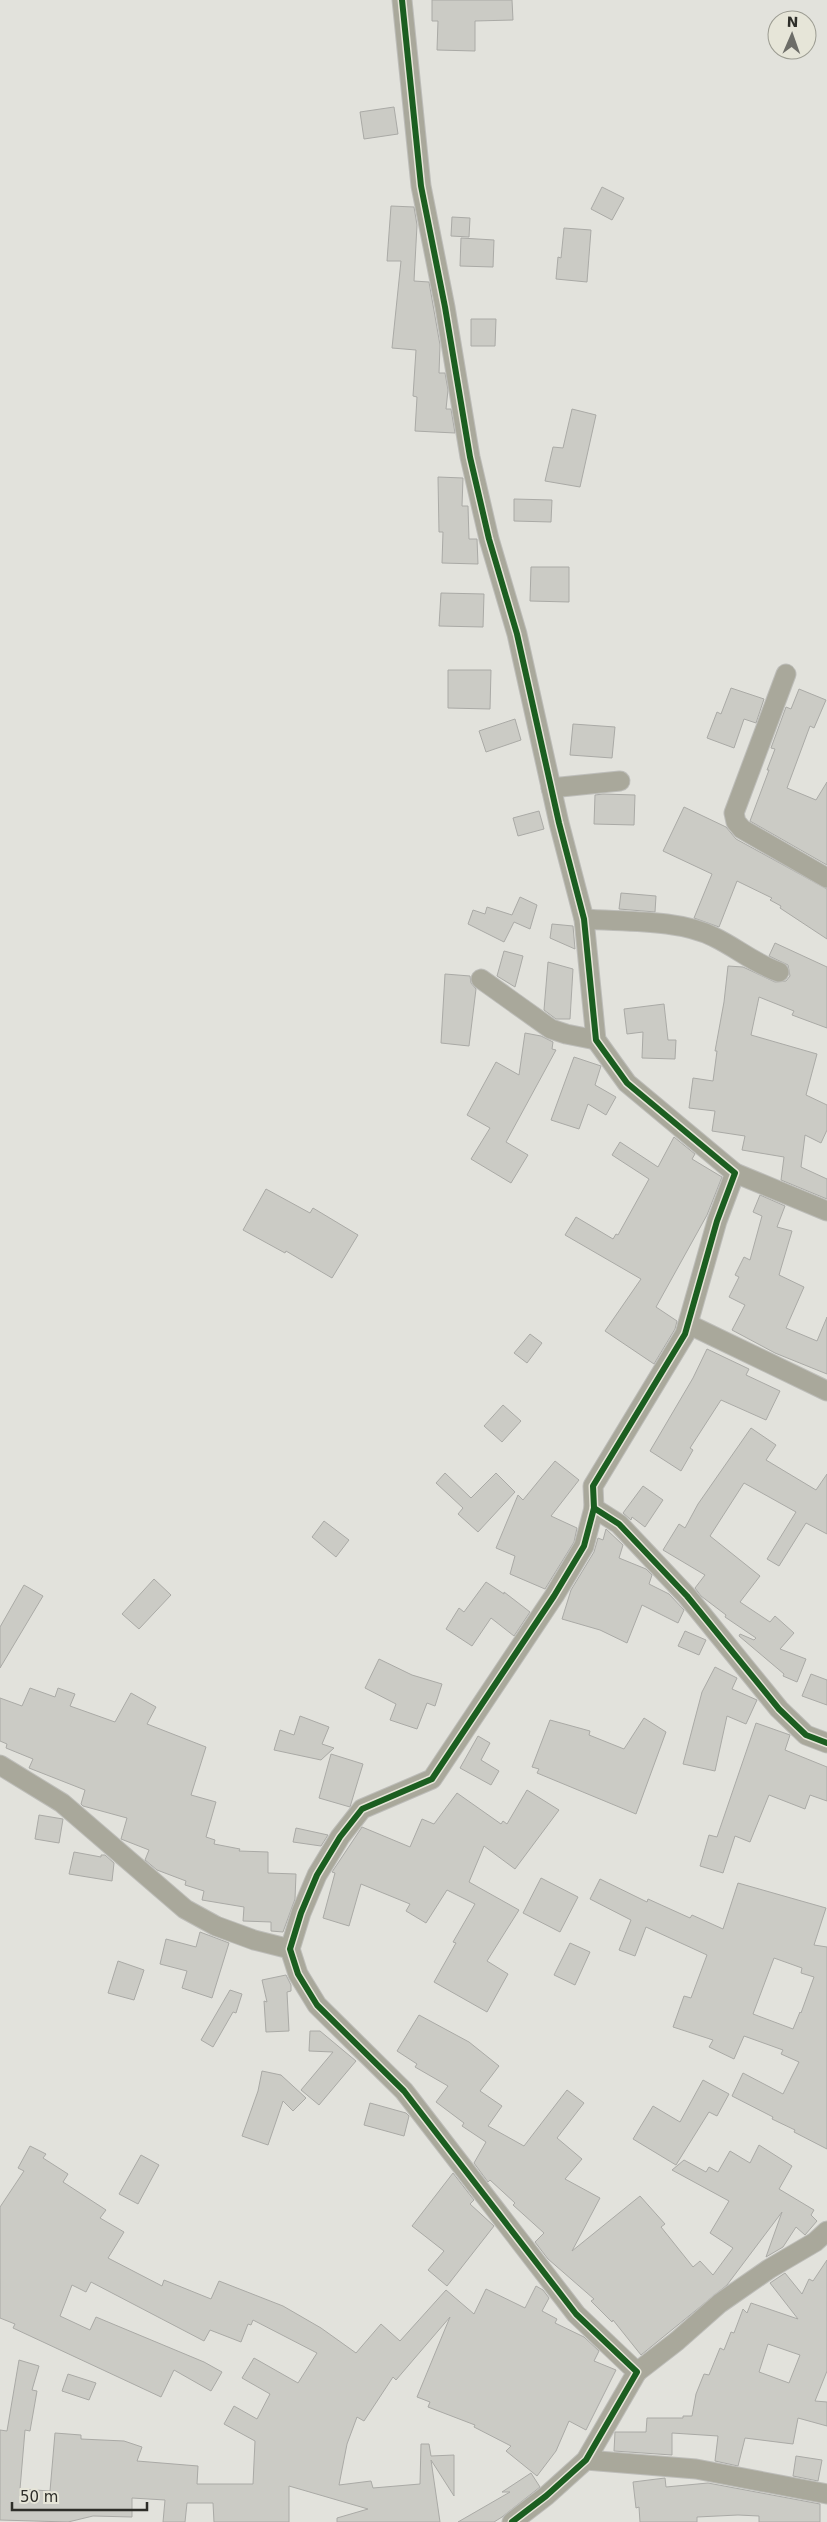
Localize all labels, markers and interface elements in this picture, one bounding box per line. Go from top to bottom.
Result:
north arrow [767,10,817,60]
text: N [786,14,799,30]
scale bar [12,2480,148,2512]
text: 50 m [20,2488,58,2506]

